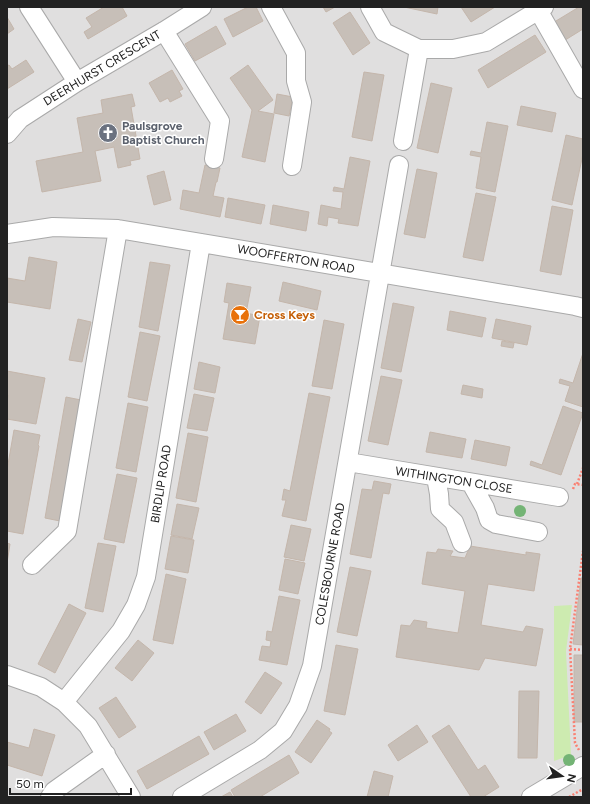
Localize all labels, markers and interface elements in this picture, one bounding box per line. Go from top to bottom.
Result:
street label: DEERHURST CRESCENT [41,27,163,109]
place label: Paulsgrove Baptist Church [122,119,205,147]
church icon: Paulsgrove Baptist Church [97,122,119,144]
street label: WOOFFERTON ROAD [236,242,356,276]
bar icon: Cross Keys [229,304,251,326]
place label: Cross Keys [254,308,315,322]
street label: BIRDLIP ROAD [148,444,174,524]
street label: WITHINGTON CLOSE [394,464,514,496]
street label: COLESBOURNE ROAD [312,502,348,626]
north arrow [542,756,582,796]
scale bar [10,770,131,796]
text: N [564,773,579,784]
text: 50 m [16,777,44,791]

